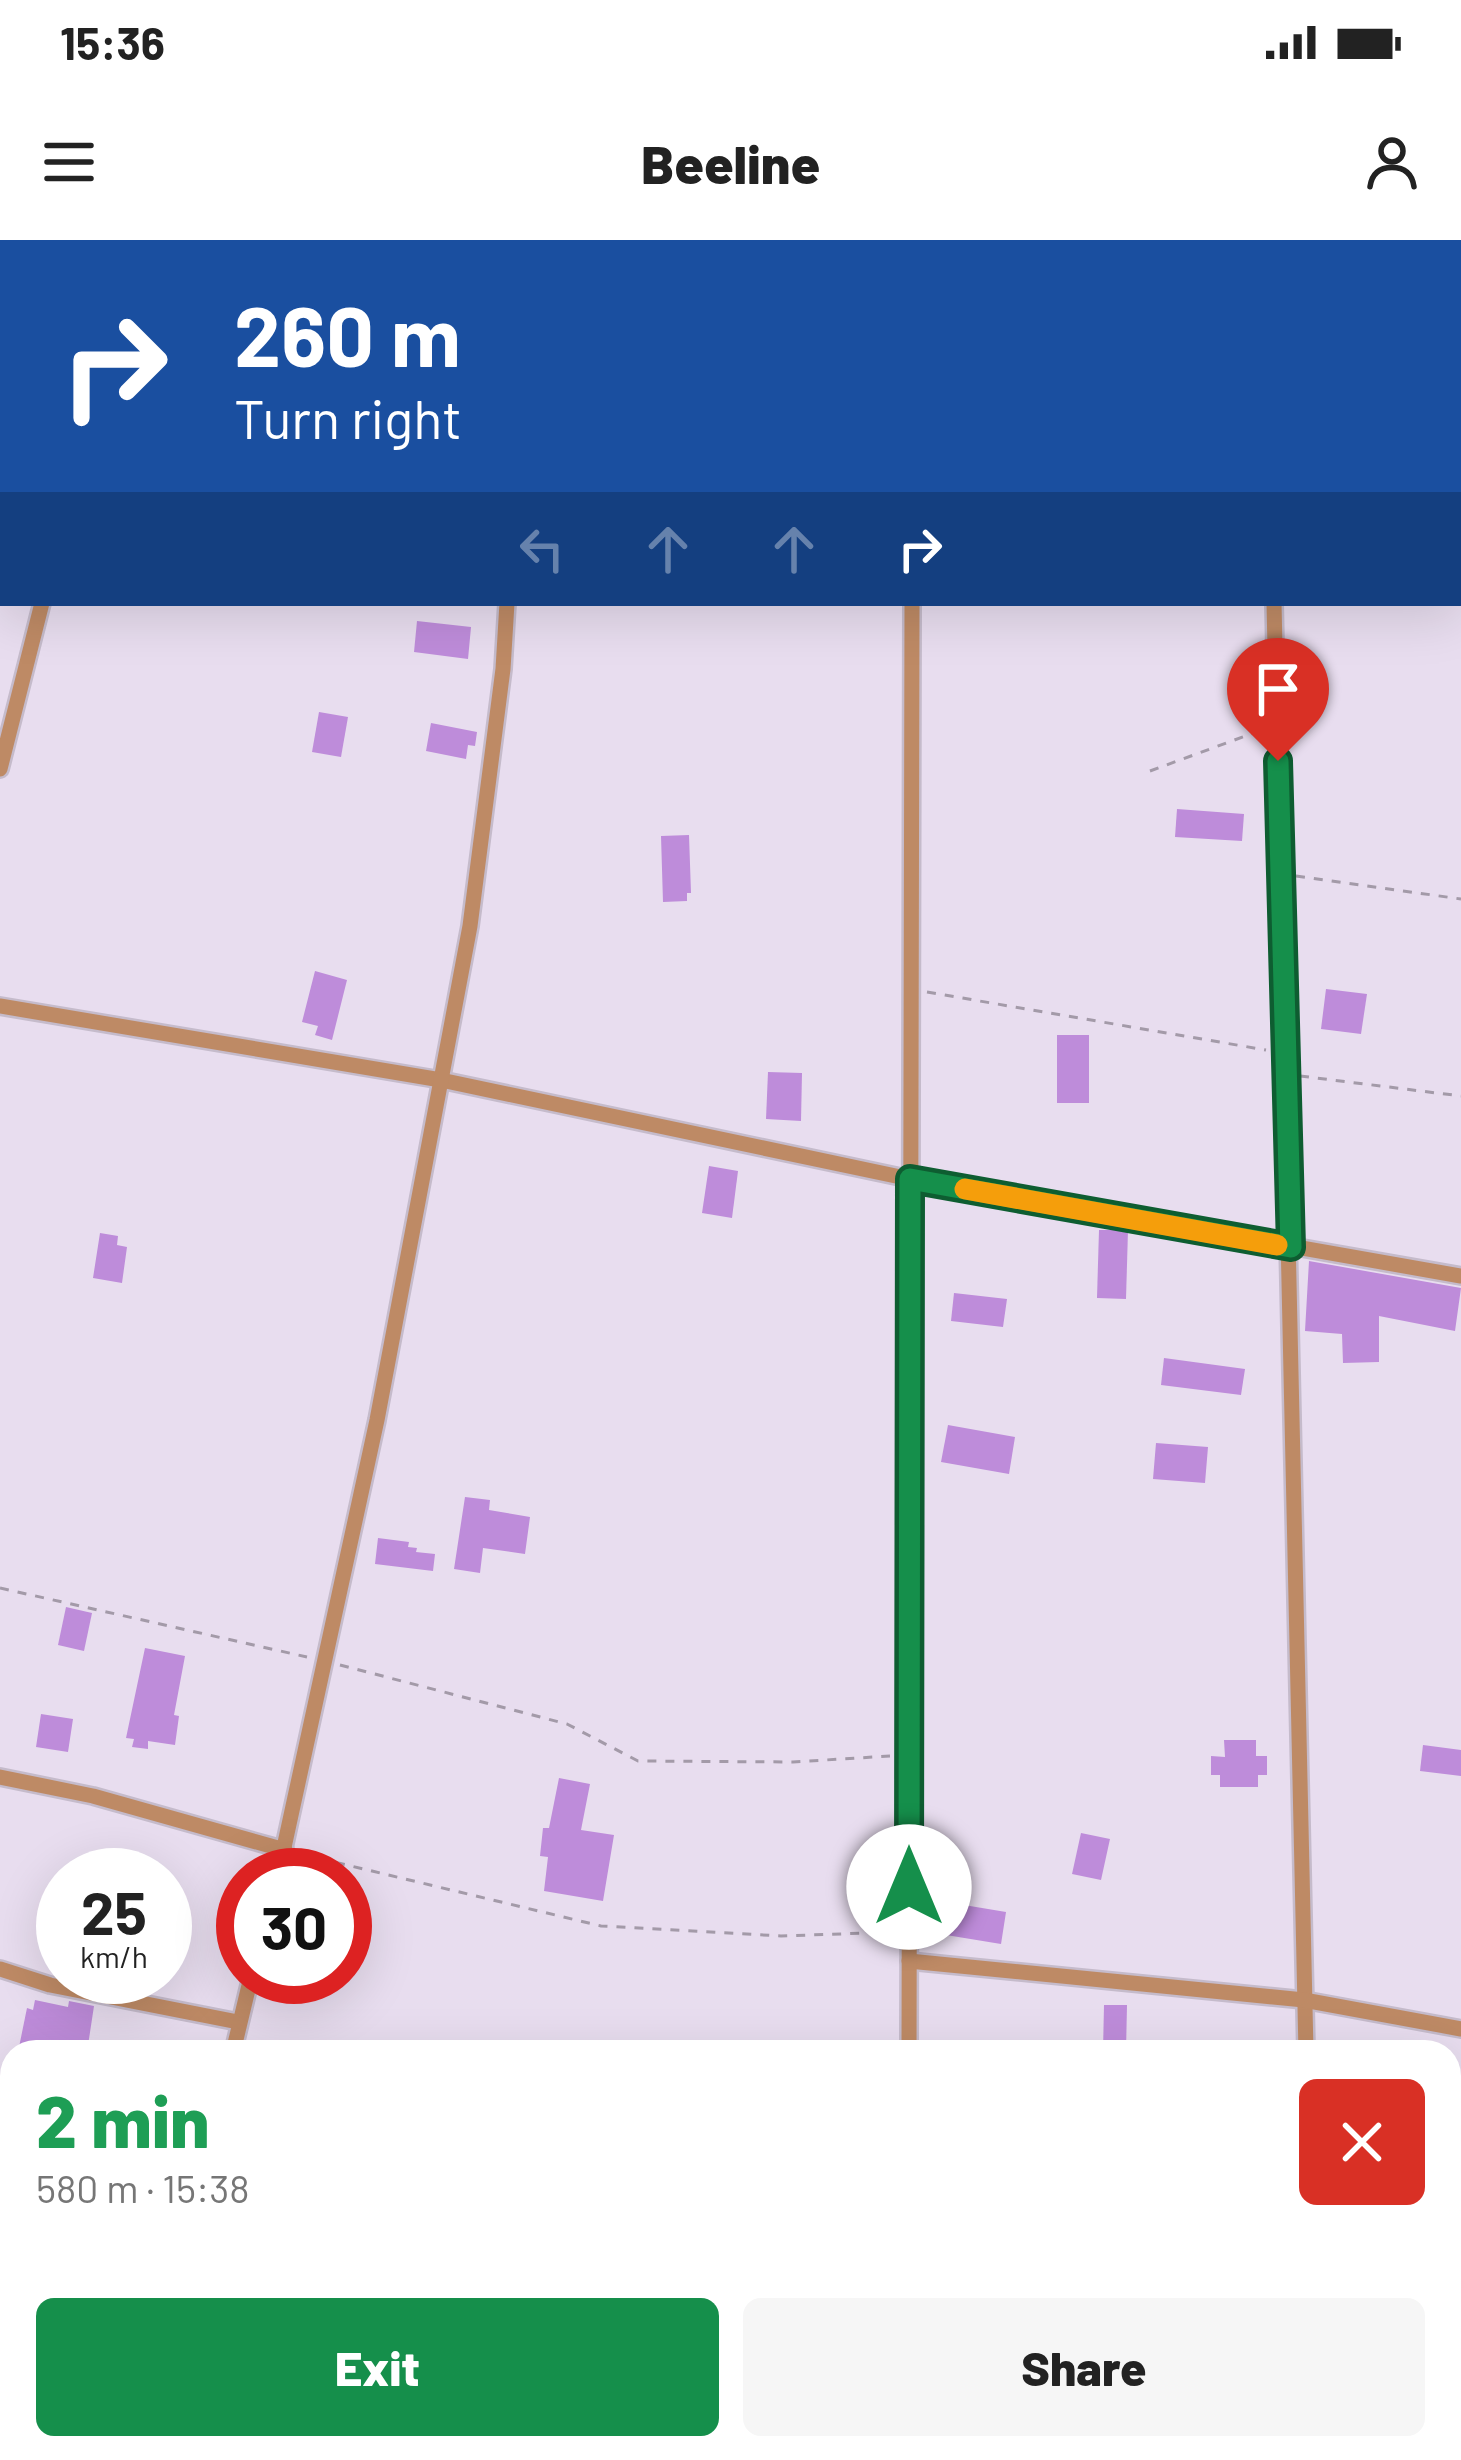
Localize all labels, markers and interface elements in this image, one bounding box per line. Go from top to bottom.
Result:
text: 15:36 [60,15,165,69]
icon: menu [36,129,102,195]
icon: person [1359,129,1425,195]
text: Beeline [641,130,820,195]
text: 260 m [234,283,461,384]
icon: right [36,288,192,444]
text: Turn right [234,385,462,450]
icon: left [509,516,575,582]
icon: ahead [635,516,701,582]
icon: ahead [761,516,827,582]
icon: right [887,516,953,582]
pin [1227,638,1329,761]
icon: arrive [1245,656,1311,722]
position arrow [846,1824,972,1950]
speed limit sign: 30 [216,1848,372,2004]
text: 25 [81,1875,147,1947]
text: km/h [80,1938,148,1974]
text: 2 min [36,2076,210,2162]
button: close [1299,2079,1425,2205]
text: 580 m · 15:38 [36,2164,250,2211]
button: Exit [36,2298,719,2436]
button: Share [743,2298,1425,2436]

